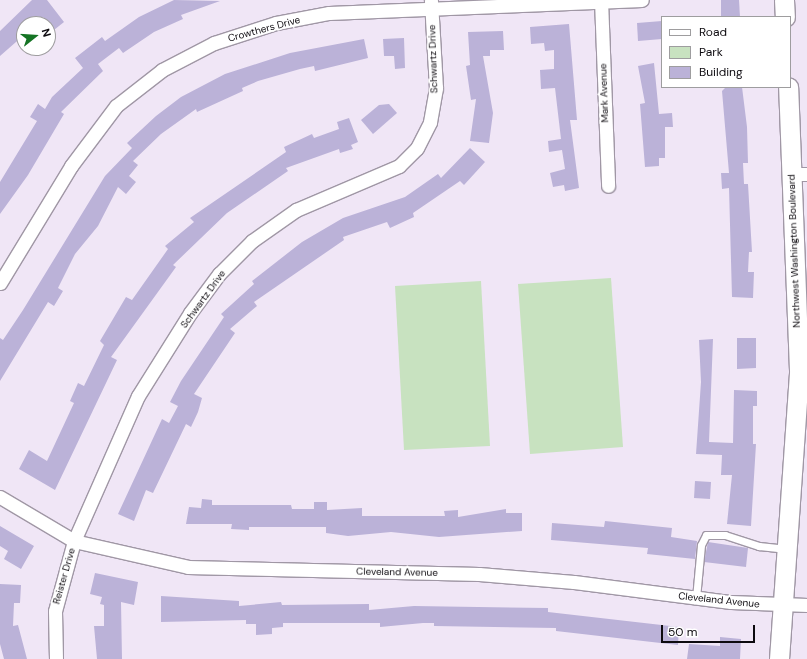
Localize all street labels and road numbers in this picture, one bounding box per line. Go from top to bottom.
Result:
street label: Crowthers Drive [226,14,302,44]
street label: Schwartz Drive [426,24,440,94]
street label: Mark Avenue [597,63,611,123]
street label: Northwest Washington Boulevard [785,174,803,328]
street label: Schwartz Drive [178,268,228,330]
street label: Reister Drive [50,546,78,606]
street label: Cleveland Avenue [356,565,438,579]
street label: Cleveland Avenue [678,590,760,610]

